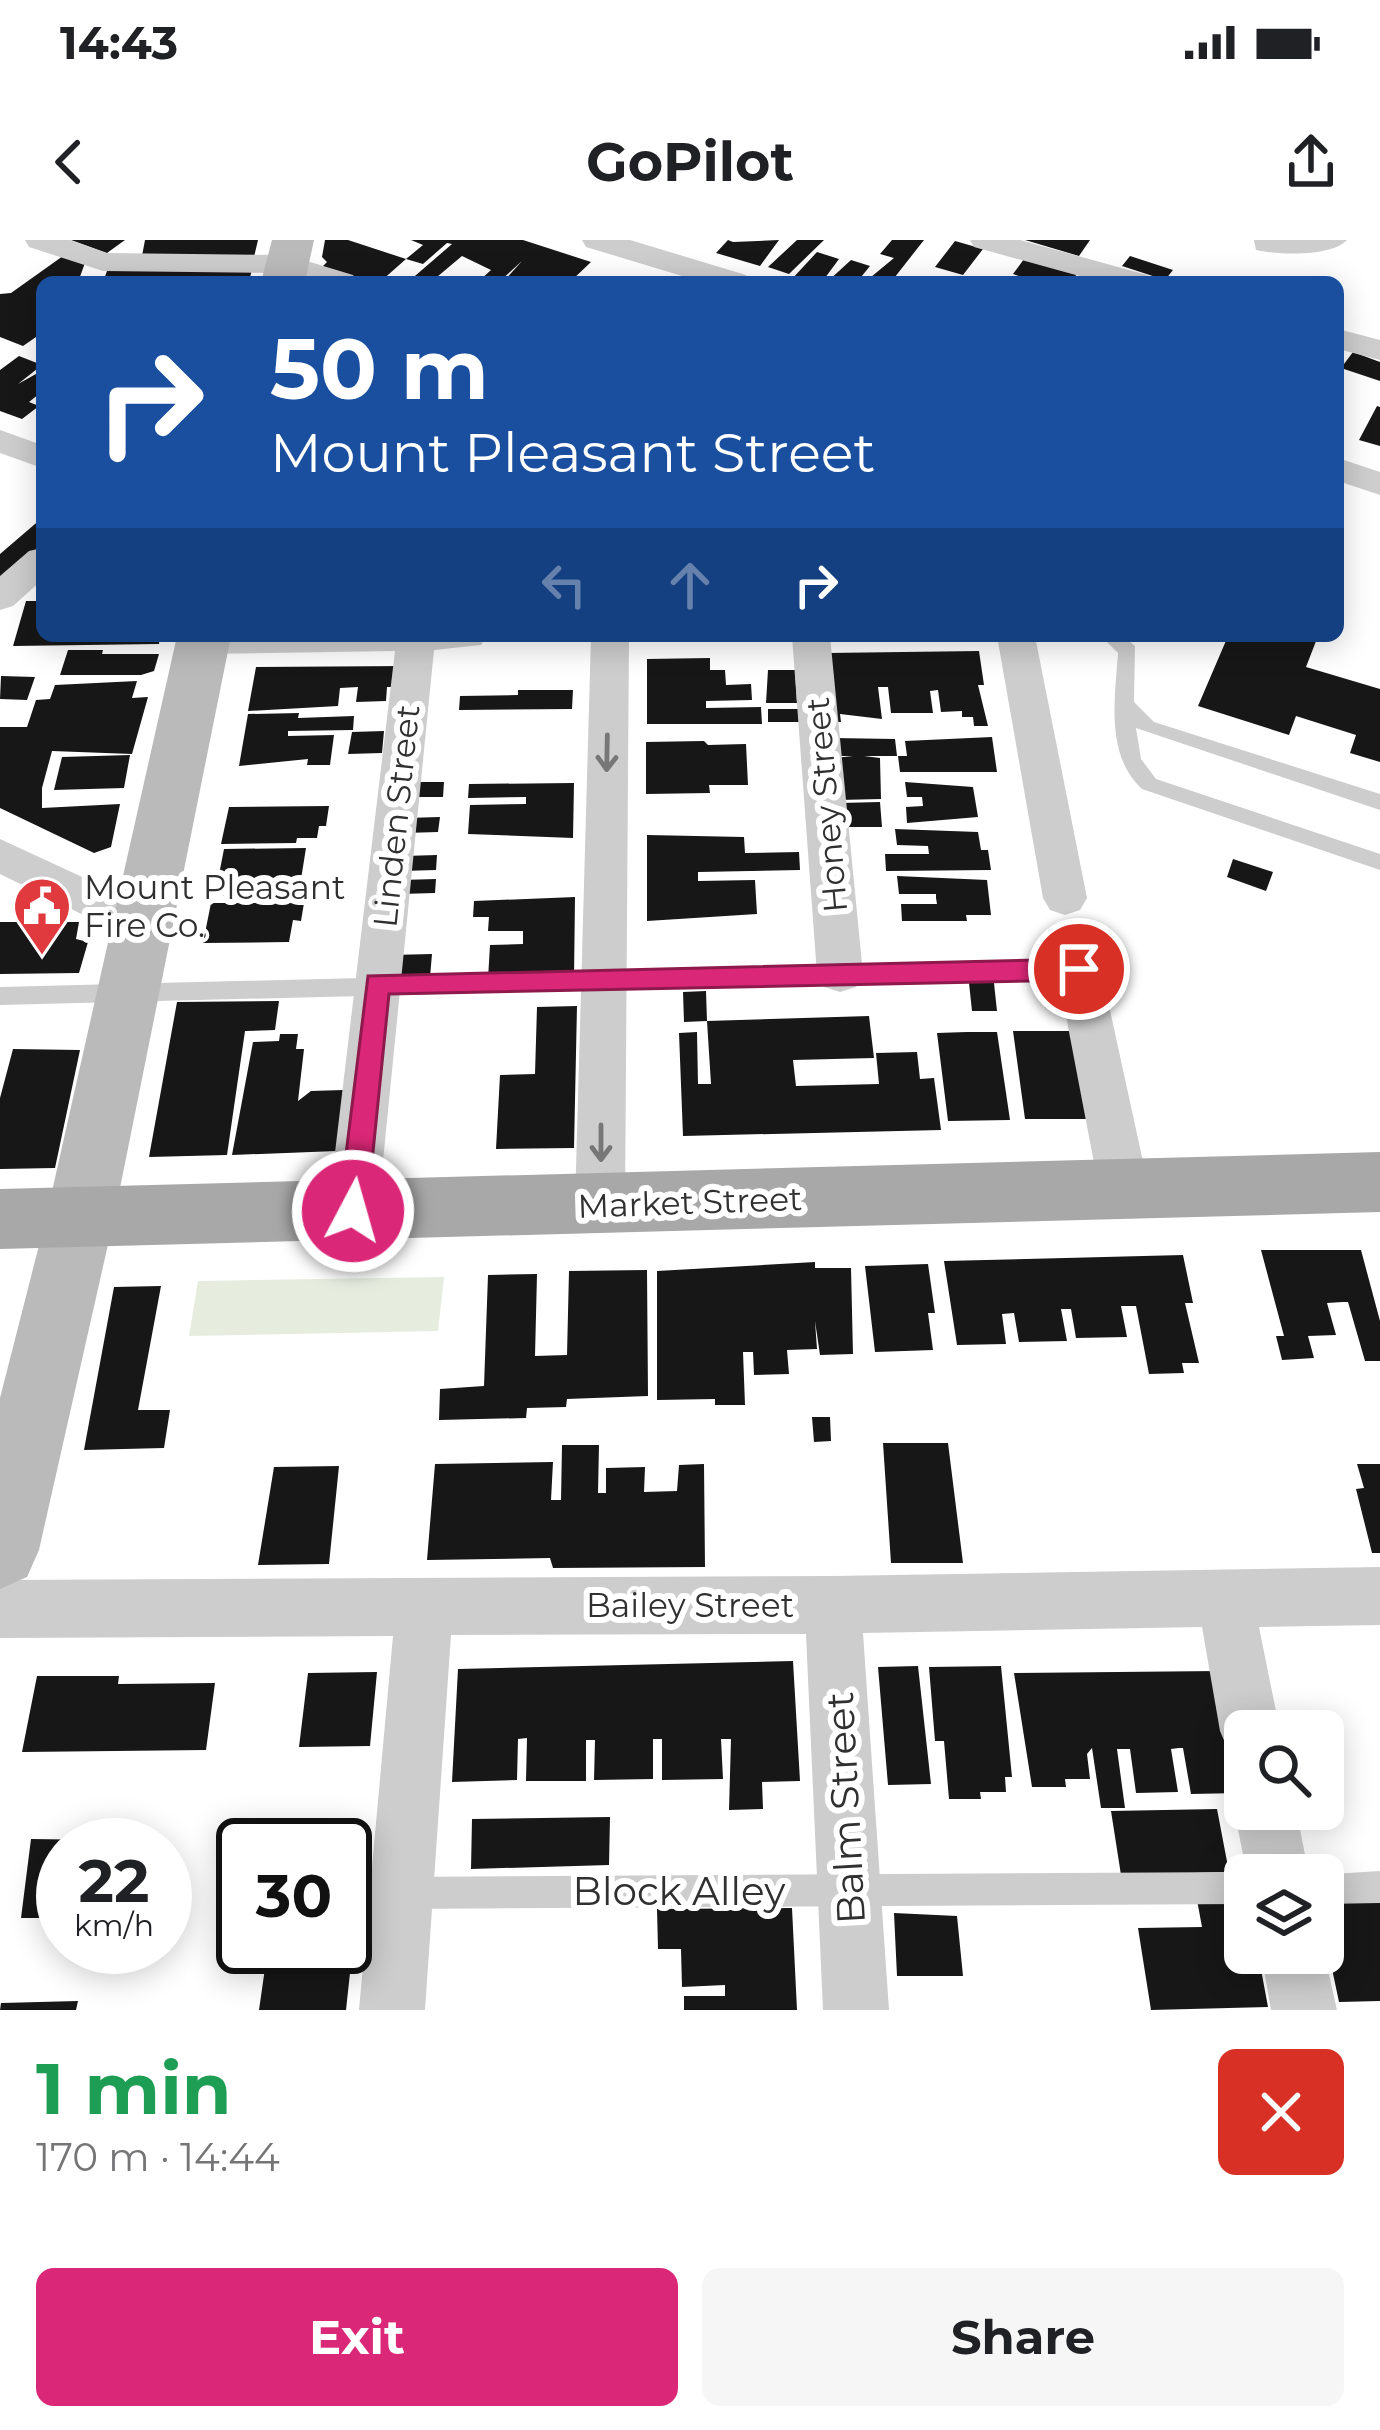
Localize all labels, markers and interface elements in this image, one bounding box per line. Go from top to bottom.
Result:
text: 14:43 [60,15,178,70]
icon: back [36,129,102,195]
text: GoPilot [586,129,794,195]
icon: share [1278,129,1344,195]
text: 50 m [270,318,489,420]
icon: right [72,324,228,480]
text: Mount Pleasant Street [270,420,875,486]
icon: left [531,552,597,618]
icon: ahead [657,552,723,618]
icon: right [783,552,849,618]
street label: Honey Street [797,696,855,914]
street label: Linden Street [364,703,428,929]
one-way arrow [596,733,619,772]
place label: Mount Pleasant Fire Co. [84,867,346,945]
public building icon: Mount Pleasant Fire Co. [11,875,73,957]
pin [1028,918,1130,1020]
icon: arrive [1046,936,1112,1002]
one-way arrow [590,1123,612,1162]
position arrow [290,1148,416,1274]
street label: Market Street [577,1178,803,1226]
street label: Bailey Street [586,1585,794,1625]
street label: Balm Street [815,1691,875,1925]
map controls [1224,1710,1344,1974]
button: search [1224,1710,1344,1830]
speed limit sign: 30 [216,1818,372,1974]
text: 22 [79,1844,149,1917]
button: layers [1224,1854,1344,1974]
street label: Block Alley [573,1867,786,1915]
text: km/h [74,1907,154,1944]
text: 1 min [36,2044,232,2132]
button: close [1218,2049,1344,2175]
text: 170 m · 14:44 [36,2133,280,2181]
button: Exit [36,2268,678,2406]
button: Share [702,2268,1344,2406]

